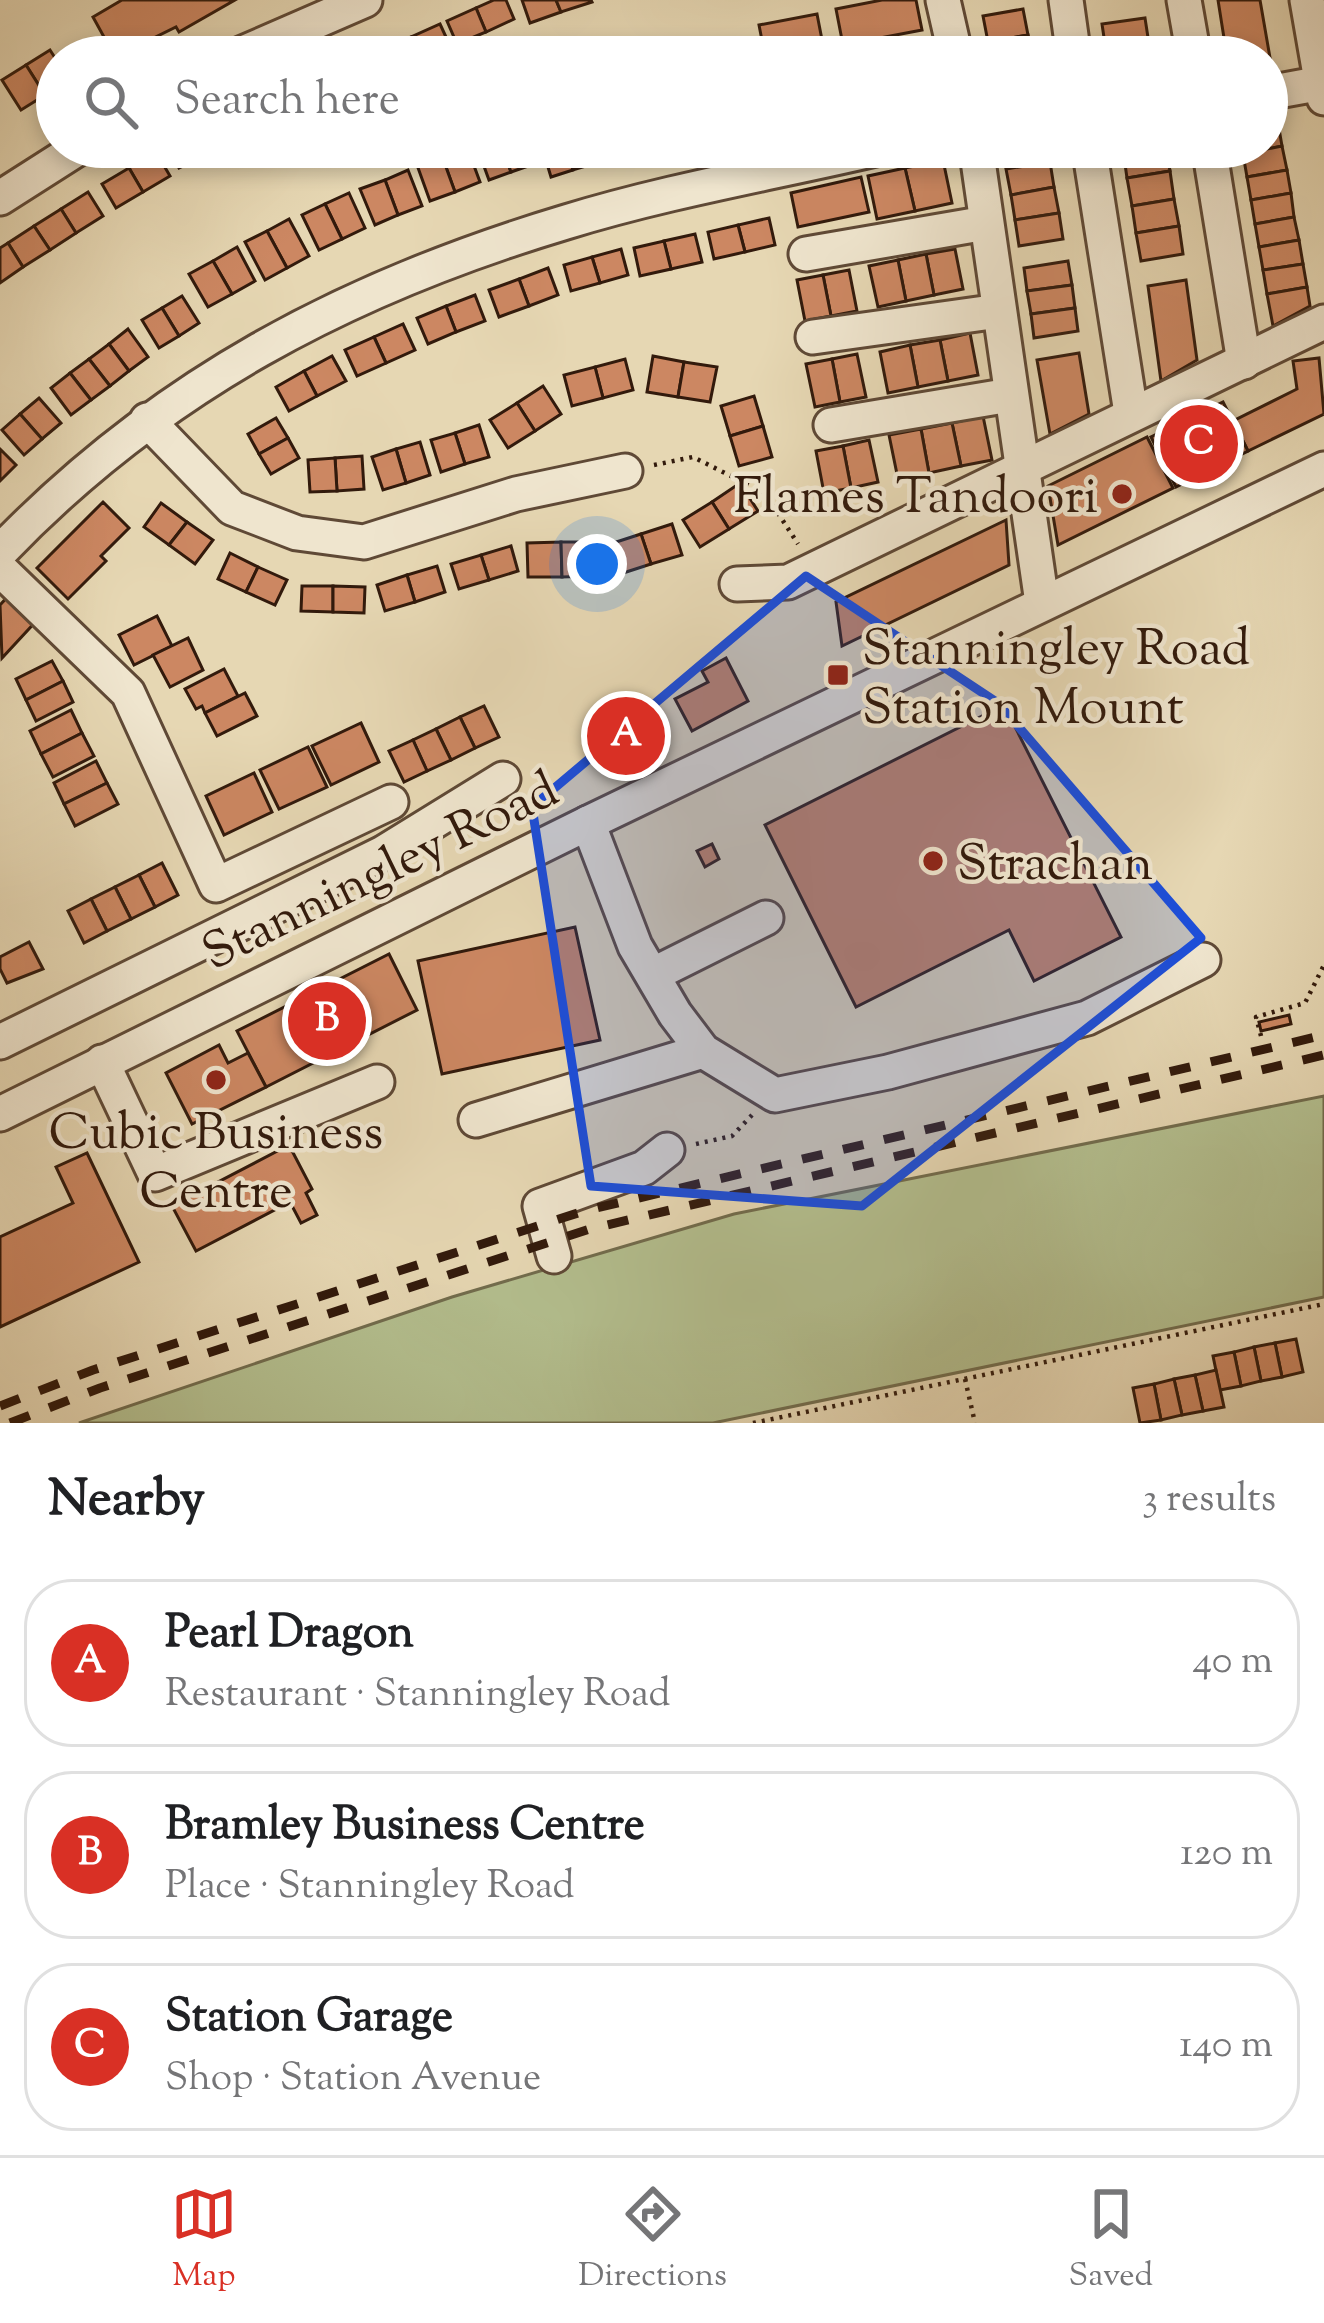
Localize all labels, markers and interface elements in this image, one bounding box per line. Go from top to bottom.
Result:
search box [36,36,1288,168]
icon: search [78,69,144,135]
text: Search here [174,70,400,135]
pin: C [1160,399,1238,489]
place label: Flames Tandoori [733,463,1098,536]
marker: Flames Tandoori [1109,481,1135,507]
your location [567,534,627,594]
place label: Stanningley Road Station Mount [862,615,1250,747]
marker: Stanningley Road Station Mount [825,662,851,688]
pin: A [587,691,665,781]
street label: Stanningley Road [191,756,572,992]
place label: Strachan [957,830,1153,903]
marker: Strachan [920,848,946,874]
pin: B [288,976,366,1066]
marker: Cubic Business Centre [203,1067,229,1093]
place label: Cubic Business Centre [49,1099,383,1231]
text: Nearby [48,1465,205,1538]
text: 3 results [1142,1473,1276,1529]
text: Pearl Dragon [165,1603,414,1668]
text: A [74,1635,106,1691]
text: 40 m [1193,1635,1273,1691]
text: Restaurant · Stanningley Road [165,1668,671,1724]
text: Bramley Business Centre [165,1795,645,1860]
text: B [78,1827,102,1883]
text: 120 m [1180,1827,1273,1883]
text: Place · Stanningley Road [165,1860,574,1916]
text: Station Garage [165,1987,453,2052]
text: C [74,2019,106,2075]
text: 140 m [1179,2019,1273,2075]
text: Shop · Station Avenue [165,2052,541,2108]
tab: Map [171,2181,237,2301]
tab: Directions [578,2181,727,2301]
tab: Saved [1069,2181,1153,2301]

